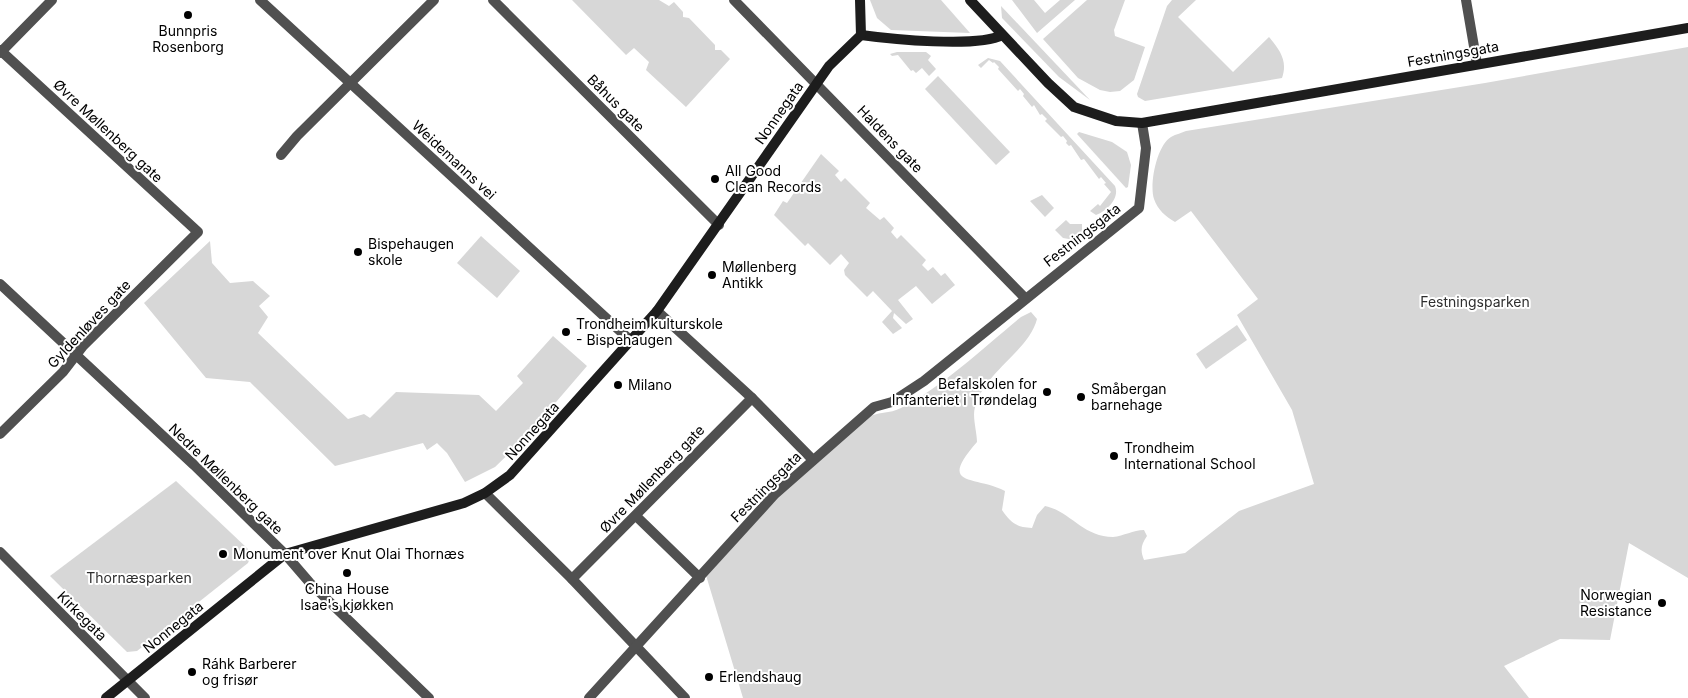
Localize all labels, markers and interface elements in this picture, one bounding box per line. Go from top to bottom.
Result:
marker: Bunnpris Rosenborg [182,9,194,21]
place label: Bunnpris Rosenborg [152,22,224,55]
street label: Festningsgata [1406,37,1500,70]
street label: Båhus gate [584,70,649,135]
street label: Øvre Møllenberg gate [50,76,167,186]
street label: Nonnegata [751,78,806,147]
street label: Haldens gate [854,101,927,176]
street label: Weidemanns vei [409,116,500,203]
place label: All Good Clean Records [725,162,821,195]
marker: All Good Clean Records [709,173,721,185]
street label: Festningsgata [1040,199,1123,270]
place label: Bispehaugen skole [368,235,454,268]
marker: Bispehaugen skole [352,246,364,258]
place label: Møllenberg Antikk [722,258,797,291]
marker: Møllenberg Antikk [706,269,718,281]
street label: Gyldenløves gate [43,276,134,371]
park label: Festningsparken [1420,293,1530,310]
place label: Trondheim kulturskole - Bispehaugen [576,315,723,348]
marker: Trondheim kulturskole - Bispehaugen [560,326,572,338]
place label: Befalskolen for Infanteriet i Trøndelag [892,375,1037,408]
place label: Milano [628,376,672,393]
marker: Milano [612,379,624,391]
place label: Småbergan barnehage [1091,380,1167,413]
marker: Befalskolen for Infanteriet i Trøndelag [1041,386,1053,398]
marker: Småbergan barnehage [1075,391,1087,403]
street label: Nonnegata [501,398,562,463]
street label: Nedre Møllenberg gate [166,420,287,538]
street label: Øvre Møllenberg gate [596,421,708,536]
place label: Trondheim International School [1124,439,1256,472]
street label: Festningsgata [727,448,804,525]
marker: Trondheim International School [1108,450,1120,462]
place label: Monument over Knut Olai Thornæs [233,545,464,562]
marker: Monument over Knut Olai Thornæs [217,548,229,560]
marker: China House Isae's kjøkken [341,567,353,579]
park label: Thornæsparken [86,569,192,586]
place label: China House Isae's kjøkken [300,580,394,613]
place label: Norwegian Resistance [1580,586,1652,619]
street label: Kirkegata [54,587,111,644]
street label: Nonnegata [139,597,206,656]
marker: Norwegian Resistance [1656,597,1668,609]
place label: Ráhk Barberer og frisør [202,655,296,688]
marker: Ráhk Barberer og frisør [186,666,198,678]
place label: Erlendshaug [719,668,802,685]
marker: Erlendshaug [703,671,715,683]

